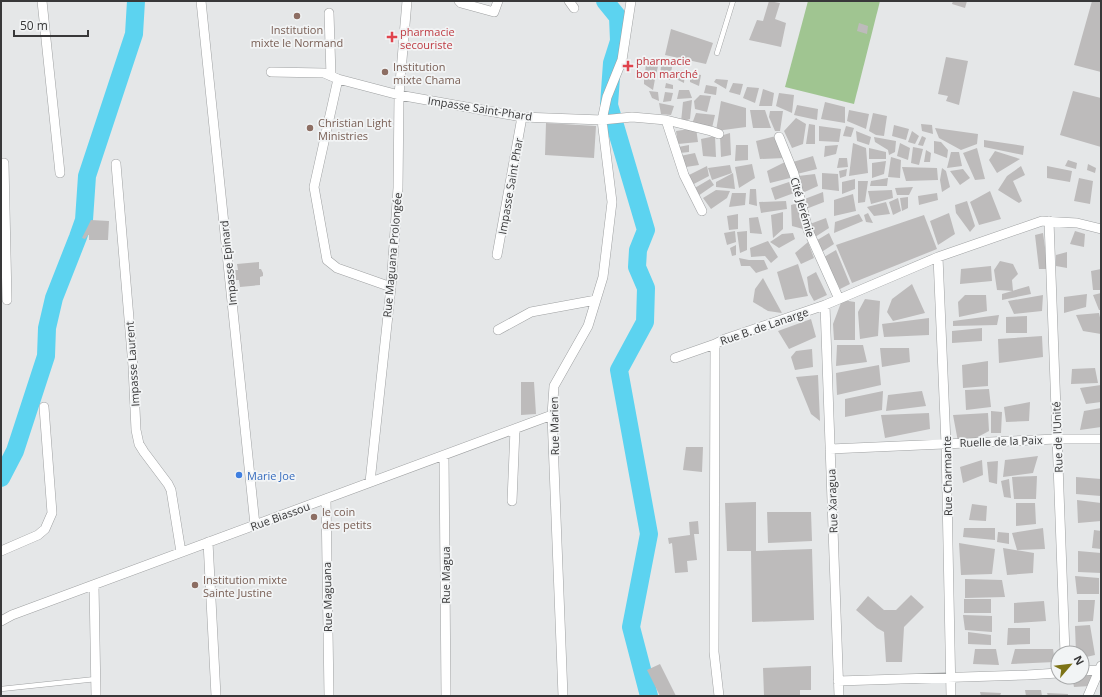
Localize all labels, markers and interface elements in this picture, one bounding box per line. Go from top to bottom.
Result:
marker: Institution mixte le Normand [292,11,302,21]
scale bar [14,12,88,38]
text: 50 m [20,17,48,34]
place label: Institution mixte le Normand [251,22,343,50]
place label: pharmacie secouriste [400,24,455,52]
marker: pharmacie secouriste [387,32,397,42]
place label: pharmacie bon marché [636,53,698,81]
place label: Institution mixte Chama [393,59,461,87]
marker: pharmacie bon marché [623,61,633,71]
marker: Institution mixte Chama [380,67,390,77]
street label: Impasse Saint-Phard [427,92,533,124]
place label: Christian Light Ministries [318,115,392,143]
marker: Christian Light Ministries [305,123,315,133]
street label: Impasse Saint Phar [494,136,526,236]
street label: Cité Jérémie [787,175,819,239]
street label: Rue Maguana Prolongée [379,192,405,318]
street label: Impasse Epinard [216,220,240,306]
street label: Rue B. de Lanarge [718,304,810,348]
street label: Impasse Laurent [122,321,142,407]
street label: Rue Marien [546,396,562,456]
street label: Rue de l'Unité [1048,401,1066,473]
street label: Ruelle de la Paix [959,432,1043,450]
street label: Rue Charmante [939,436,955,516]
place label: Marie Joe [247,468,295,483]
street label: Rue Xaragua [823,469,841,533]
marker: Marie Joe [234,470,244,480]
street label: Rue Biassou [248,498,312,534]
place label: le coin des petits [322,504,372,532]
marker: le coin des petits [309,512,319,522]
street label: Rue Magua [438,546,453,604]
street label: Rue Maguana [319,562,335,632]
place label: Institution mixte Sainte Justine [203,572,287,600]
marker: Institution mixte Sainte Justine [190,580,200,590]
north arrow [1050,645,1090,685]
text: N [1071,653,1088,668]

